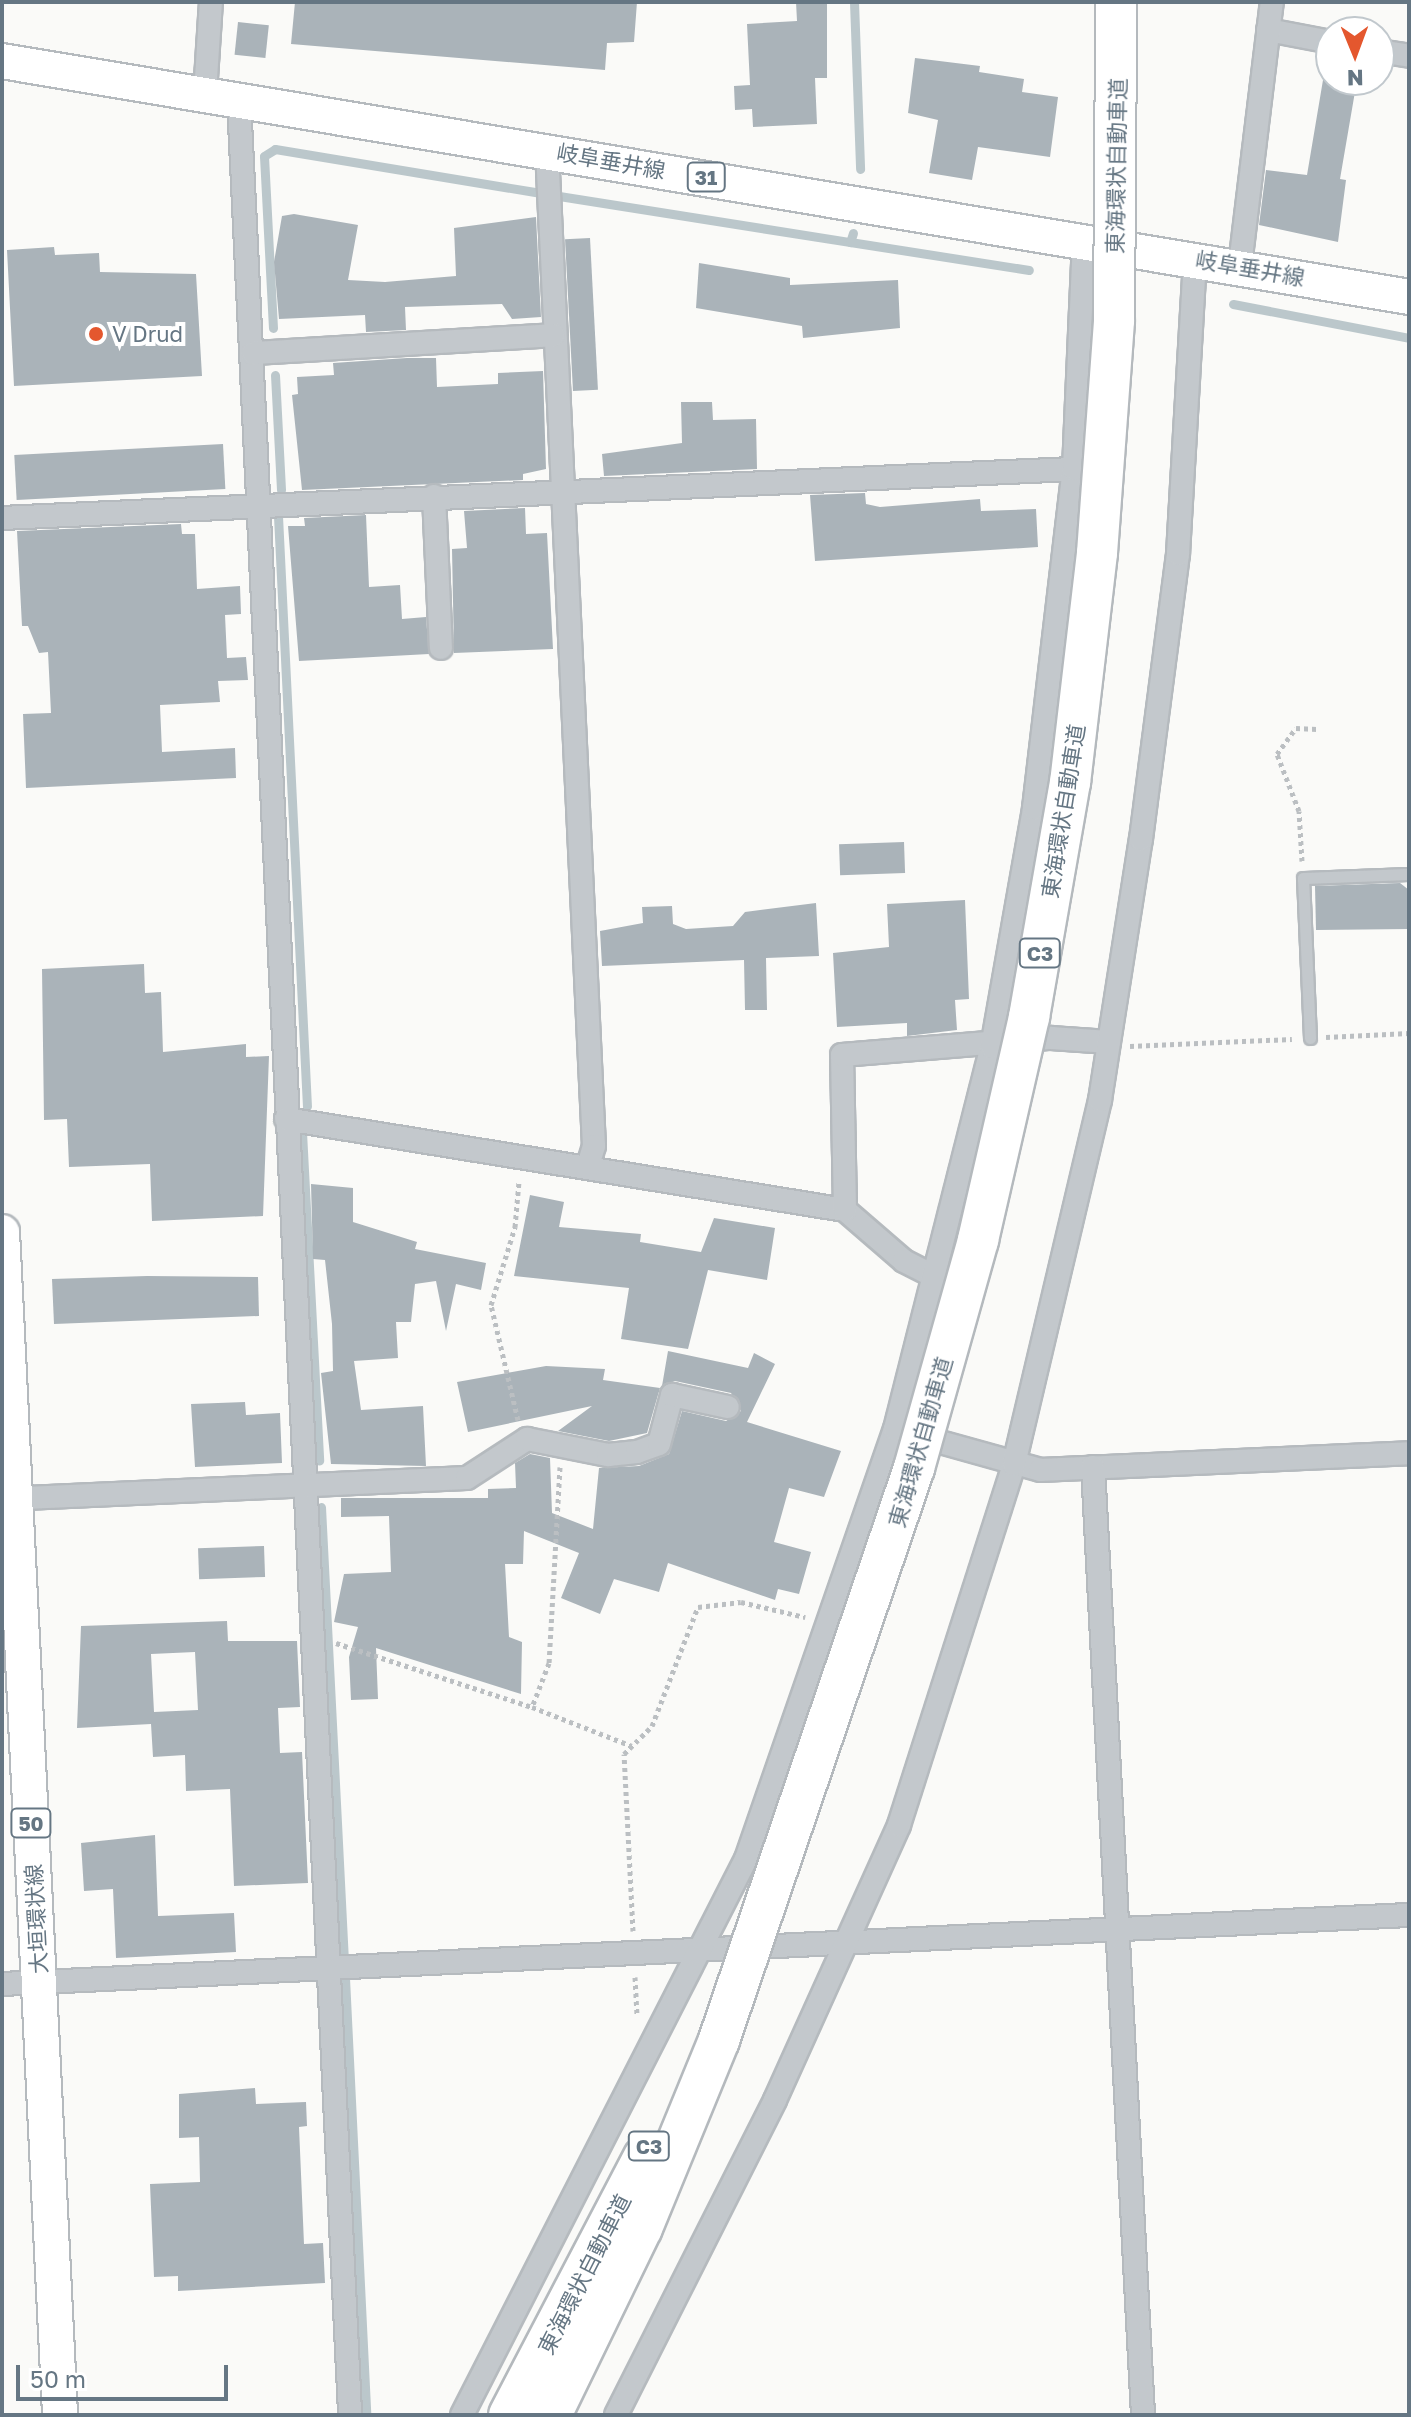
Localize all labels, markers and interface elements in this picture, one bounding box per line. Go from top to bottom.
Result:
north arrow [1315,16,1395,96]
text: N [1347,65,1364,92]
street label: 東海環状自動車道 [1101,78,1131,254]
street label: 岐阜垂井線 [555,138,667,184]
road number: 31 [686,161,726,193]
street label: 岐阜垂井線 [1194,245,1306,291]
place label: V Drud [112,321,183,347]
marker: V Drud [87,325,105,343]
street label: 東海環状自動車道 [1036,722,1090,900]
road number: C3 [1018,937,1062,969]
street label: 東海環状自動車道 [883,1354,957,1530]
road number: 50 [9,1807,53,1839]
street label: 大垣環状線 [20,1863,52,1975]
road number: C3 [627,2130,671,2162]
street label: 東海環状自動車道 [532,2190,636,2358]
scale bar [20,2349,232,2399]
text: 50 m [30,2364,86,2393]

